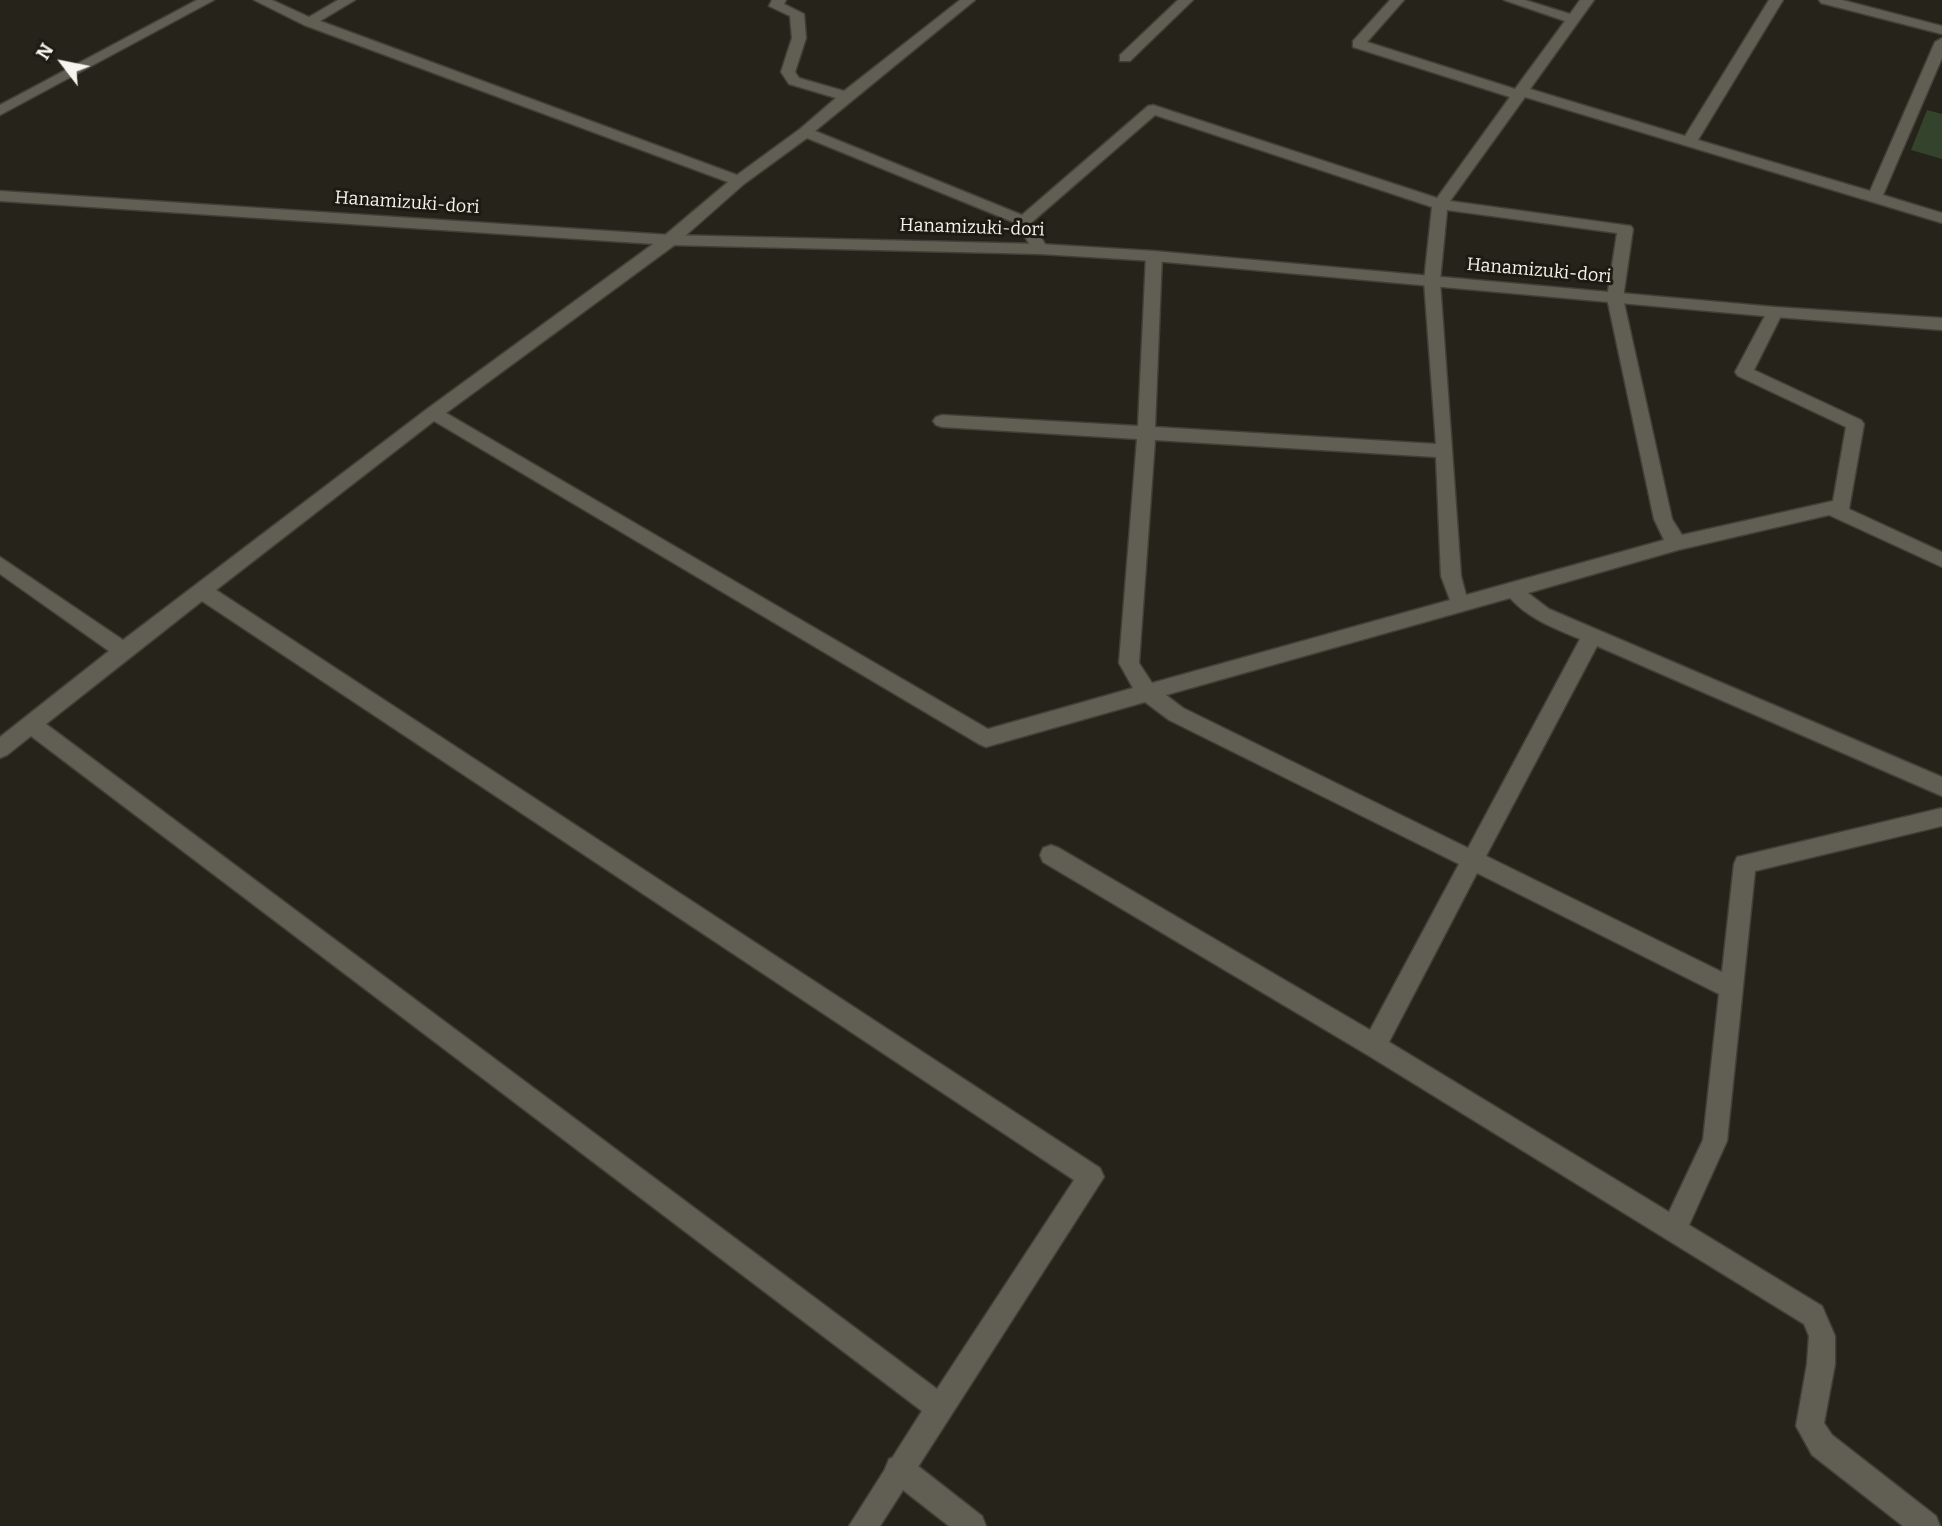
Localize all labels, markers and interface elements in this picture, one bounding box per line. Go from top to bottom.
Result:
north arrow [28,28,98,98]
text: N [31,39,58,64]
street label: Hanamizuki-dori [334,187,480,219]
street label: Hanamizuki-dori [899,215,1045,241]
street label: Hanamizuki-dori [1466,254,1612,288]

